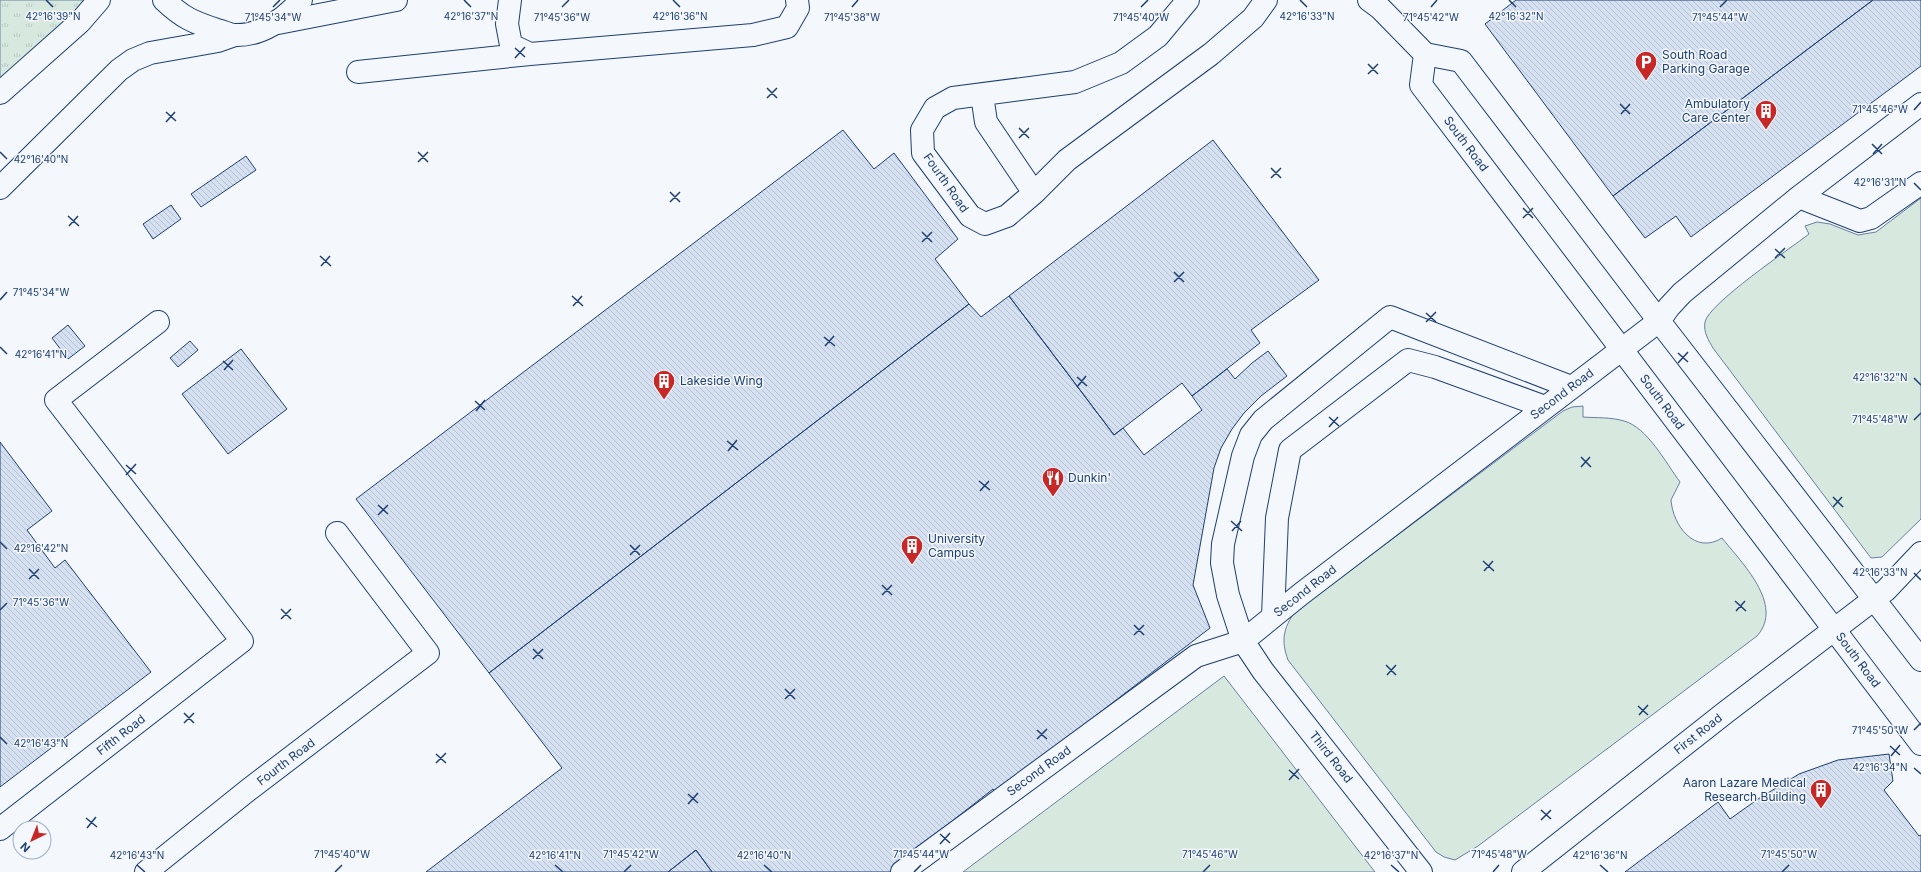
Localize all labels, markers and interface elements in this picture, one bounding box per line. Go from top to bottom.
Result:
text: 42°16'39"N [26,10,80,22]
text: 42°16'37"N [444,10,498,22]
text: 42°16'36"N [653,10,707,22]
text: 42°16'33"N [1280,10,1334,22]
text: 42°16'32"N [1489,10,1543,22]
text: 71°45'34"W [245,11,301,23]
text: 71°45'36"W [534,11,590,23]
text: 71°45'38"W [824,11,880,23]
text: 71°45'40"W [1113,11,1169,23]
text: 71°45'42"W [1403,11,1459,23]
text: 71°45'44"W [1692,11,1748,23]
place label: South Road Parking Garage [1662,47,1750,76]
parking icon: South Road Parking Garage [1633,49,1659,82]
place label: Ambulatory Care Center [1682,96,1750,125]
building icon: Ambulatory Care Center [1753,98,1779,131]
text: 71°45'46"W [1852,103,1908,115]
street label: South Road [1441,113,1492,174]
street label: Fourth Road [920,150,972,215]
text: 42°16'40"N [14,153,68,165]
text: 42°16'31"N [1854,176,1906,188]
text: 71°45'34"W [13,286,69,298]
text: 42°16'41"N [15,348,67,360]
street label: Second Road [1527,365,1596,422]
building icon: Lakeside Wing [651,368,677,401]
street label: South Road [1637,371,1688,432]
text: 42°16'32"N [1853,371,1907,383]
place label: Lakeside Wing [680,373,763,388]
text: 71°45'48"W [1852,413,1908,425]
restaurant icon: Dunkin' [1040,465,1066,498]
place label: Dunkin' [1068,470,1111,485]
place label: University Campus [928,531,985,560]
building icon: University Campus [899,533,925,566]
text: 42°16'42"N [14,542,68,554]
street label: Second Road [1270,561,1339,620]
text: 42°16'33"N [1853,566,1907,578]
text: 71°45'36"W [13,596,69,608]
street label: South Road [1833,629,1884,690]
street label: First Road [1671,710,1725,757]
street label: Fifth Road [93,711,148,758]
text: 71°45'50"W [1852,724,1908,736]
street label: Third Road [1306,728,1356,786]
street label: Fourth Road [254,735,318,788]
text: 42°16'43"N [14,737,68,749]
street label: Second Road [1004,742,1074,799]
text: 42°16'34"N [1852,761,1908,773]
place label: Aaron Lazare Medical Research Building [1683,775,1806,804]
building icon: Aaron Lazare Medical Research Building [1808,777,1834,810]
north arrow [12,820,52,860]
text: N [17,839,33,855]
text: 71°45'40"W [314,848,370,860]
text: 71°45'42"W [603,848,659,860]
text: 71°45'44"W [893,848,949,860]
text: 71°45'46"W [1182,848,1238,860]
text: 71°45'48"W [1471,848,1527,860]
text: 71°45'50"W [1761,848,1817,860]
text: 42°16'43"N [110,849,164,861]
text: 42°16'41"N [529,849,581,861]
text: 42°16'40"N [737,849,791,861]
text: 42°16'37"N [1364,849,1418,861]
text: 42°16'36"N [1573,849,1627,861]

